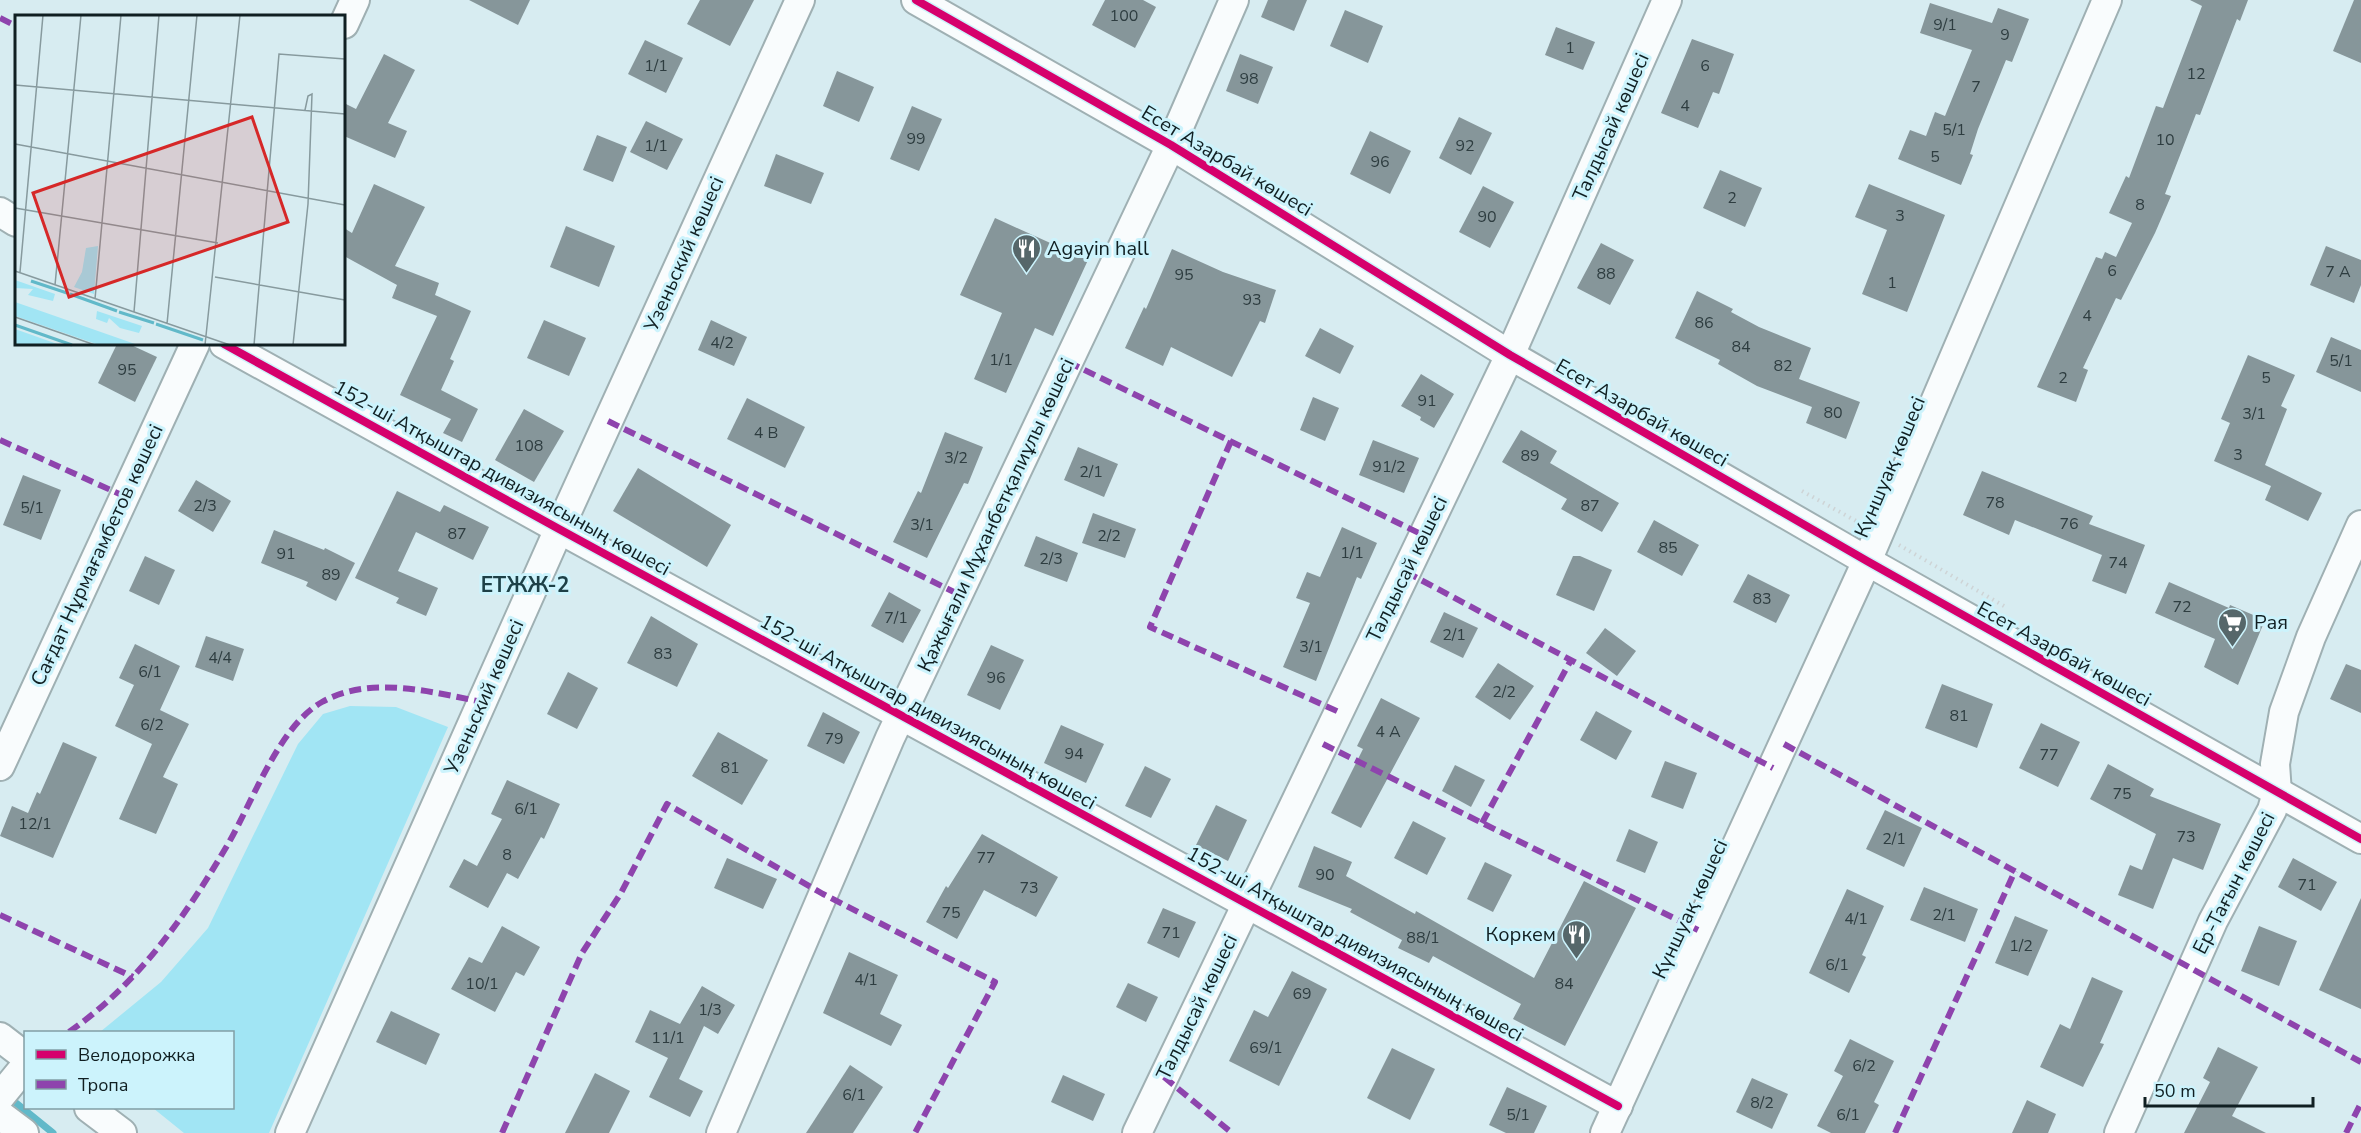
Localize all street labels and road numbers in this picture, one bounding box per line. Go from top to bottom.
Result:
street label: Талдысай көшесі [1566,49,1656,205]
street label: Есет Азарбай көшесі [1136,99,1318,223]
street label: Узеньский көшесі [637,172,730,337]
street label: Есет Азарбай көшесі [1551,353,1733,473]
street label: Қажығали Мұханбетқалиұлы көшесі [911,354,1081,676]
street label: 152-ші Атқыштар дивизиясының көшесі [329,374,675,582]
street label: Күншуақ көшесі [1848,392,1932,542]
street label: Сағдат Нұрмағамбетов көшесі [24,420,170,690]
street label: Талдысай көшесі [1360,492,1454,646]
street label: Есет Азарбай көшесі [1972,595,2156,713]
street label: 152-ші Атқыштар дивизиясының көшесі [755,608,1101,816]
street label: Узеньский көшесі [437,615,530,780]
street label: Ер-Тағын көшесі [2187,807,2281,959]
street label: Күншуақ көшесі [1646,835,1734,983]
street label: 152-ші Атқыштар дивизиясының көшесі [1182,840,1528,1048]
street label: Талдысай көшесі [1150,930,1244,1084]

